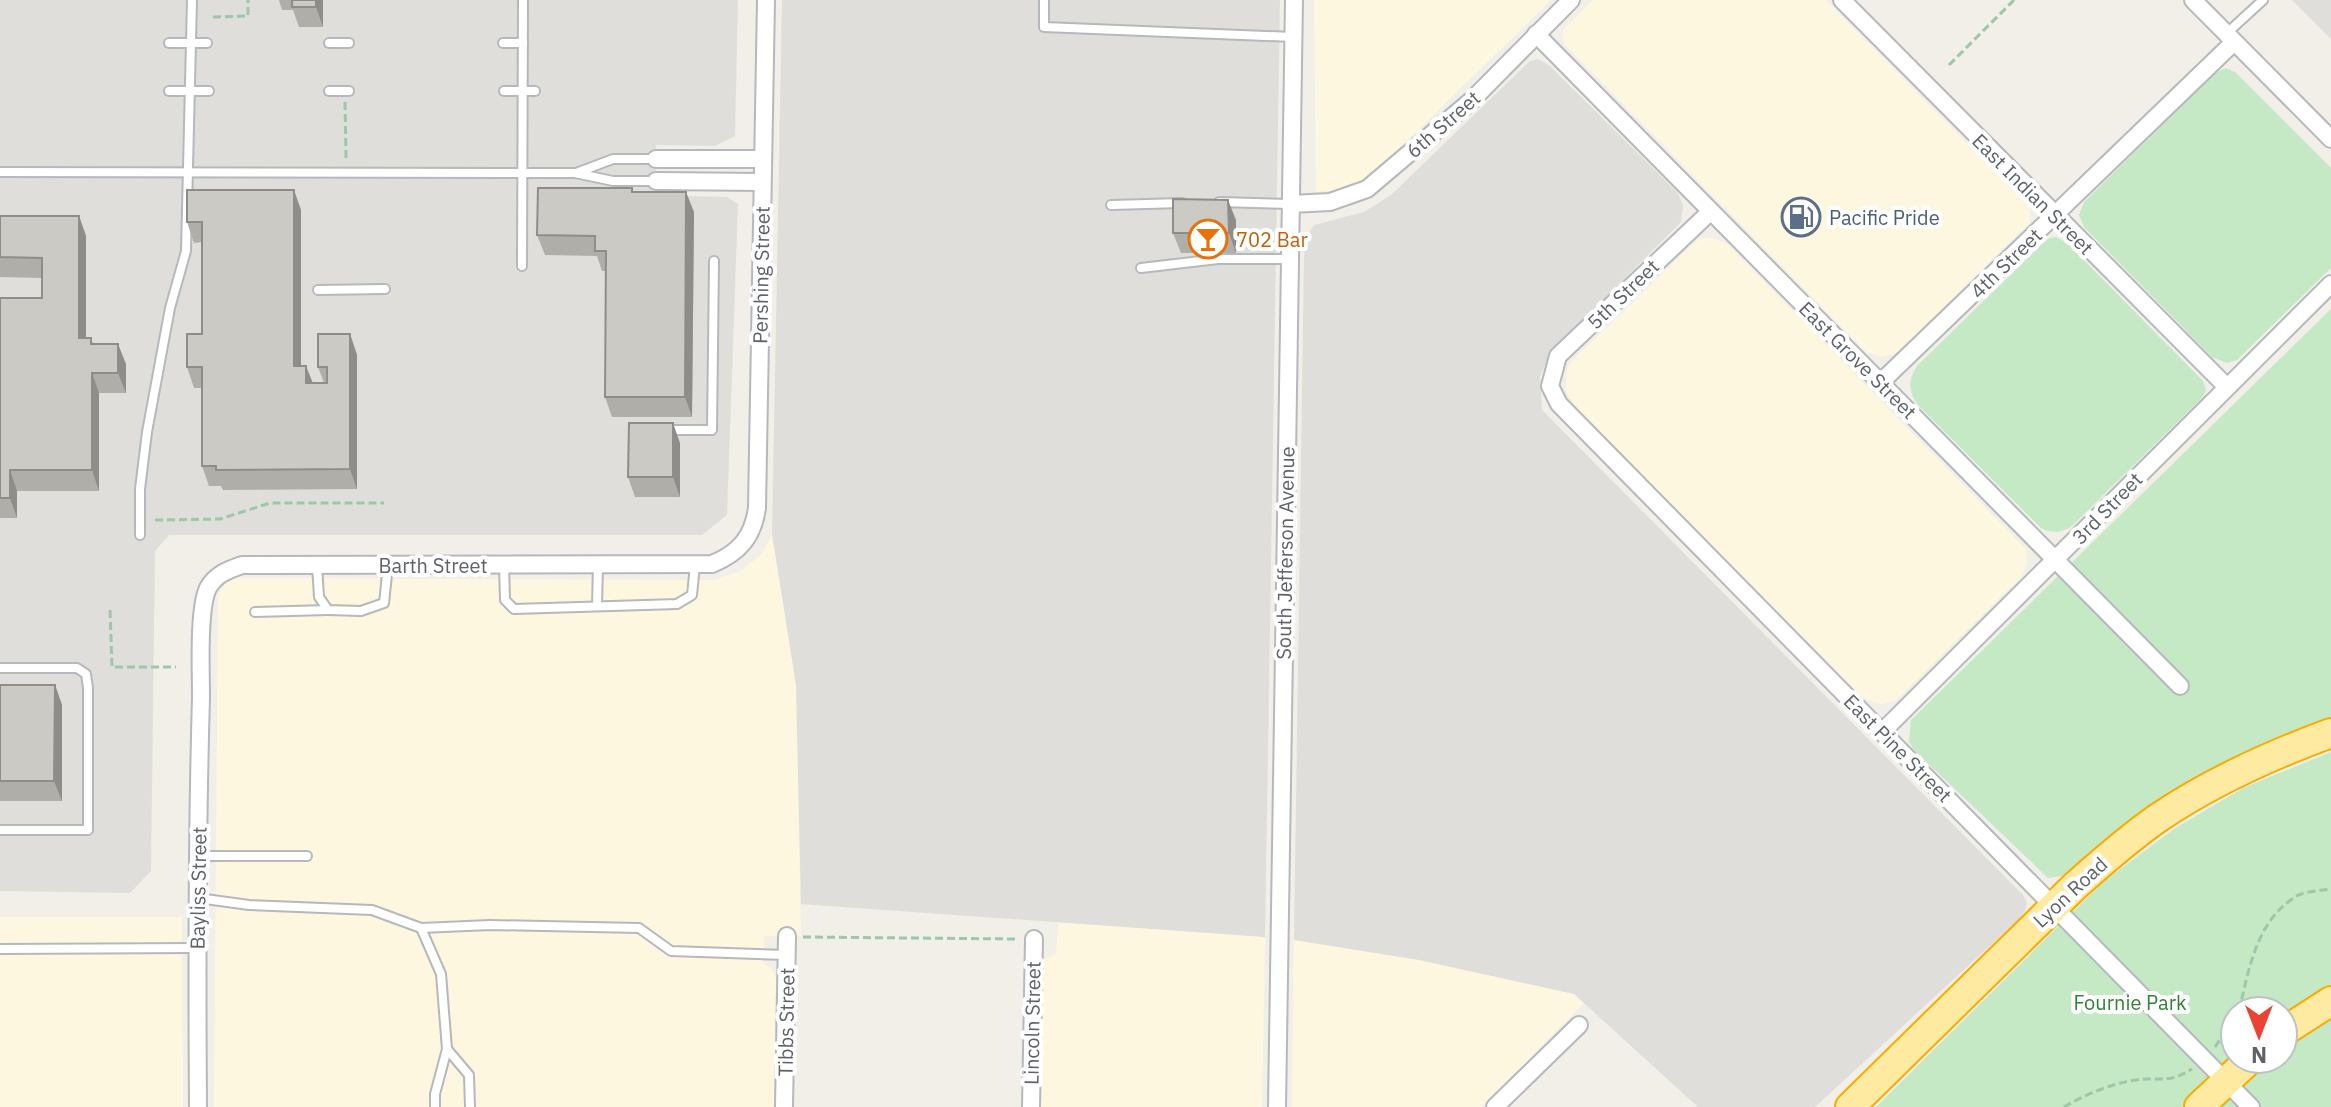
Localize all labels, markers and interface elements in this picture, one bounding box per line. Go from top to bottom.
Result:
street label: 6th Street [1400,84,1486,164]
street label: East Indian Street [1966,127,2100,261]
fuel station icon: Pacific Pride [1780,196,1822,238]
place label: Pacific Pride [1829,204,1940,231]
street label: Pershing Street [746,206,776,344]
bar icon: 702 Bar [1187,218,1229,260]
street label: 4th Street [1964,222,2048,304]
place label: 702 Bar [1236,226,1308,253]
street label: 5th Street [1581,253,1665,335]
street label: East Grove Street [1793,295,1923,425]
street label: South Jefferson Avenue [1270,446,1300,660]
street label: 3rd Street [2066,466,2148,550]
street label: Barth Street [378,552,488,579]
street label: East Pine Street [1838,688,1958,808]
street label: Bayliss Street [183,826,213,950]
street label: Lyon Road [2027,851,2113,933]
street label: Lincoln Street [1017,961,1047,1085]
street label: Tibbs Street [772,967,800,1077]
park label: Fournie Park [2073,989,2187,1016]
north arrow [2219,995,2299,1075]
text: N [2251,1041,2267,1070]

